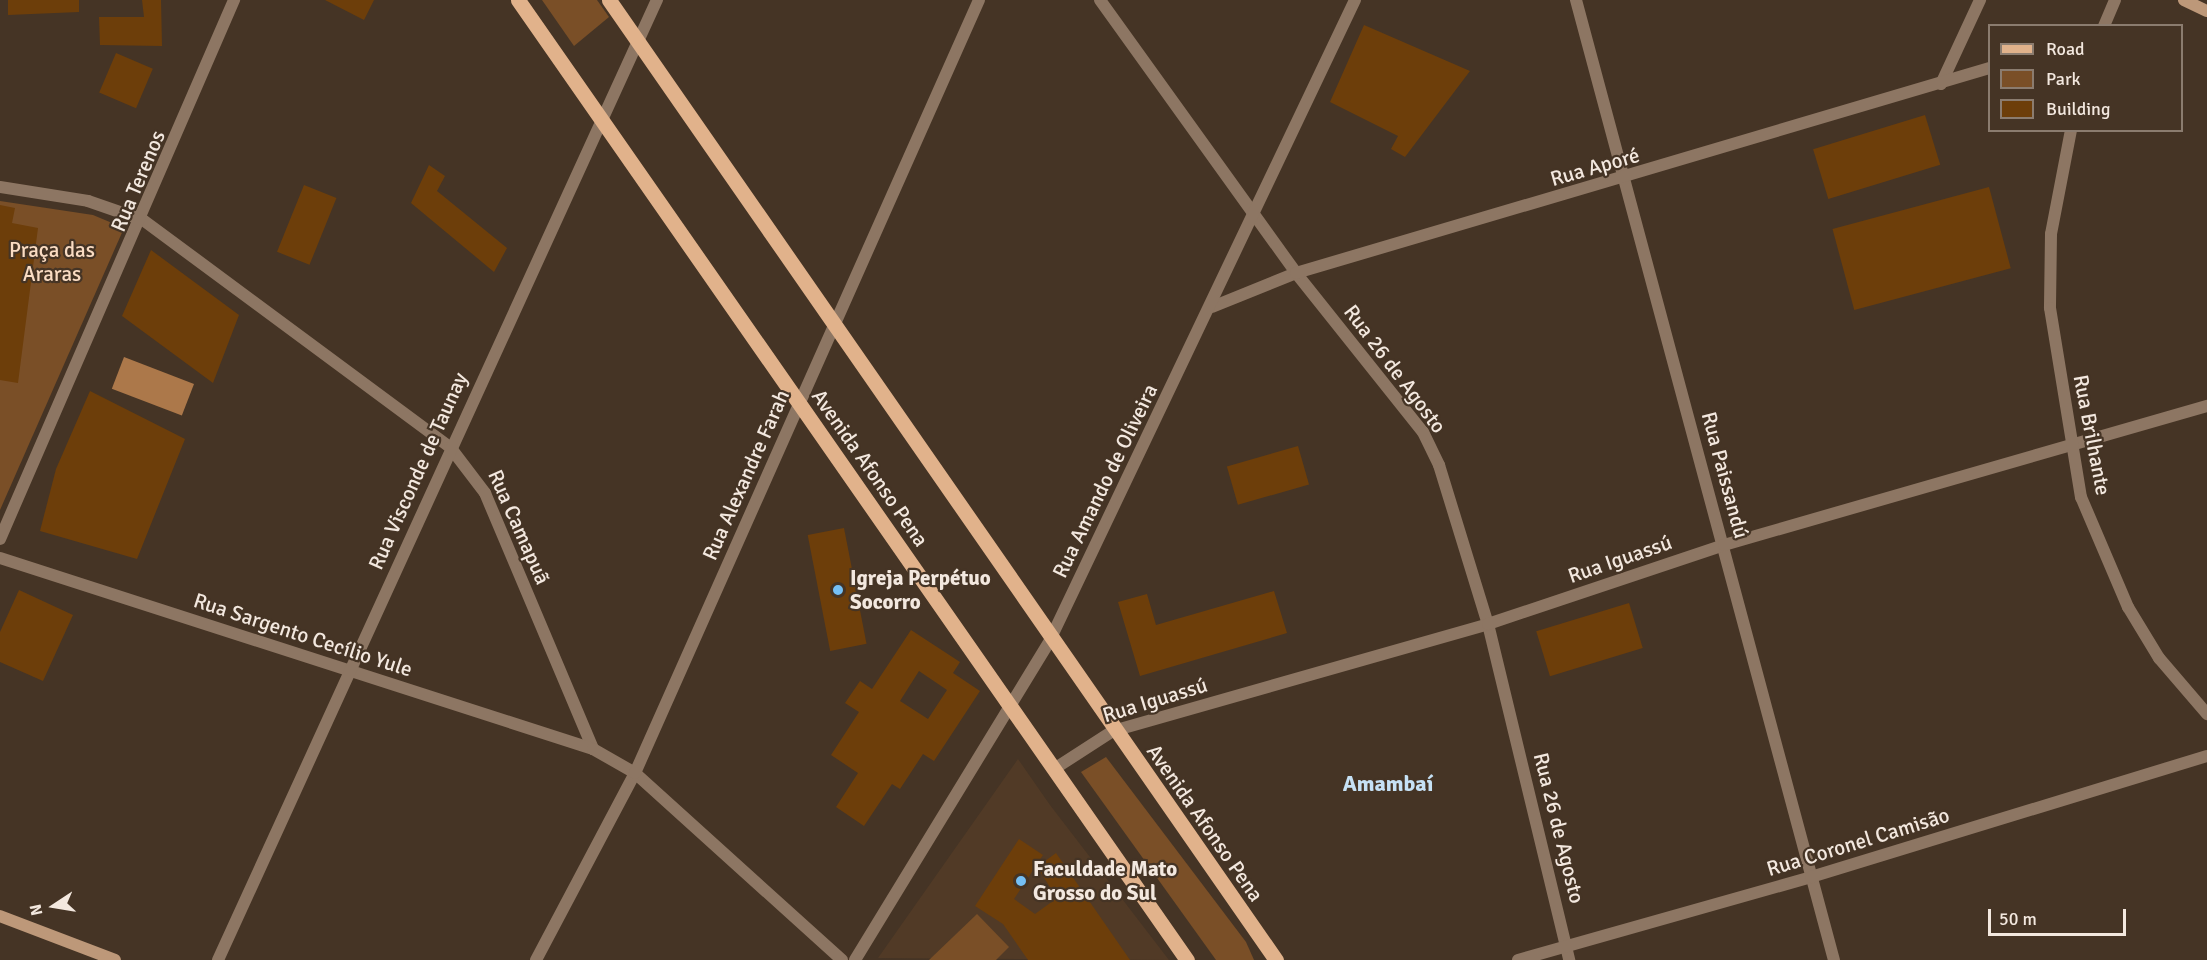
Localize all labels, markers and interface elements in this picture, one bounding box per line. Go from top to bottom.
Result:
legend [1988,24,2183,132]
text: Road [2046,38,2085,60]
text: Park [2046,68,2081,90]
text: Building [2046,98,2110,120]
street label: Rua Terenos [105,127,171,235]
street label: Rua Aporé [1547,142,1643,192]
park label: Praça das Araras [9,237,95,287]
street label: Rua 26 de Agosto [1338,300,1452,438]
street label: Rua Visconde de Taunay [363,369,473,573]
street label: Rua Brilhante [2068,372,2116,498]
street label: Rua Amando de Oliveira [1047,380,1163,582]
street label: Avenida Afonso Pena [806,384,934,552]
street label: Rua Alexandre Farah [697,386,795,564]
street label: Rua Paissandú [1696,409,1754,541]
street label: Rua Camapuã [483,466,555,588]
street label: Rua Iguassú [1565,529,1675,589]
place label: Igreja Perpétuo Socorro [850,565,991,615]
marker: Igreja Perpétuo Socorro [831,583,845,597]
street label: Rua Sargento Cecílio Yule [191,588,415,682]
street label: Rua Iguassú [1100,672,1210,728]
street label: Avenida Afonso Pena [1141,739,1269,907]
street label: Rua 26 de Agosto [1528,750,1590,906]
district label: Amambaí [1343,771,1433,797]
street label: Rua Coronel Camisão [1764,802,1952,882]
place label: Faculdade Mato Grosso do Sul [1033,856,1177,906]
marker: Faculdade Mato Grosso do Sul [1014,874,1028,888]
north arrow [24,876,84,936]
scale bar [1991,897,2129,935]
text: N [25,902,47,917]
text: 50 m [1999,908,2037,930]

